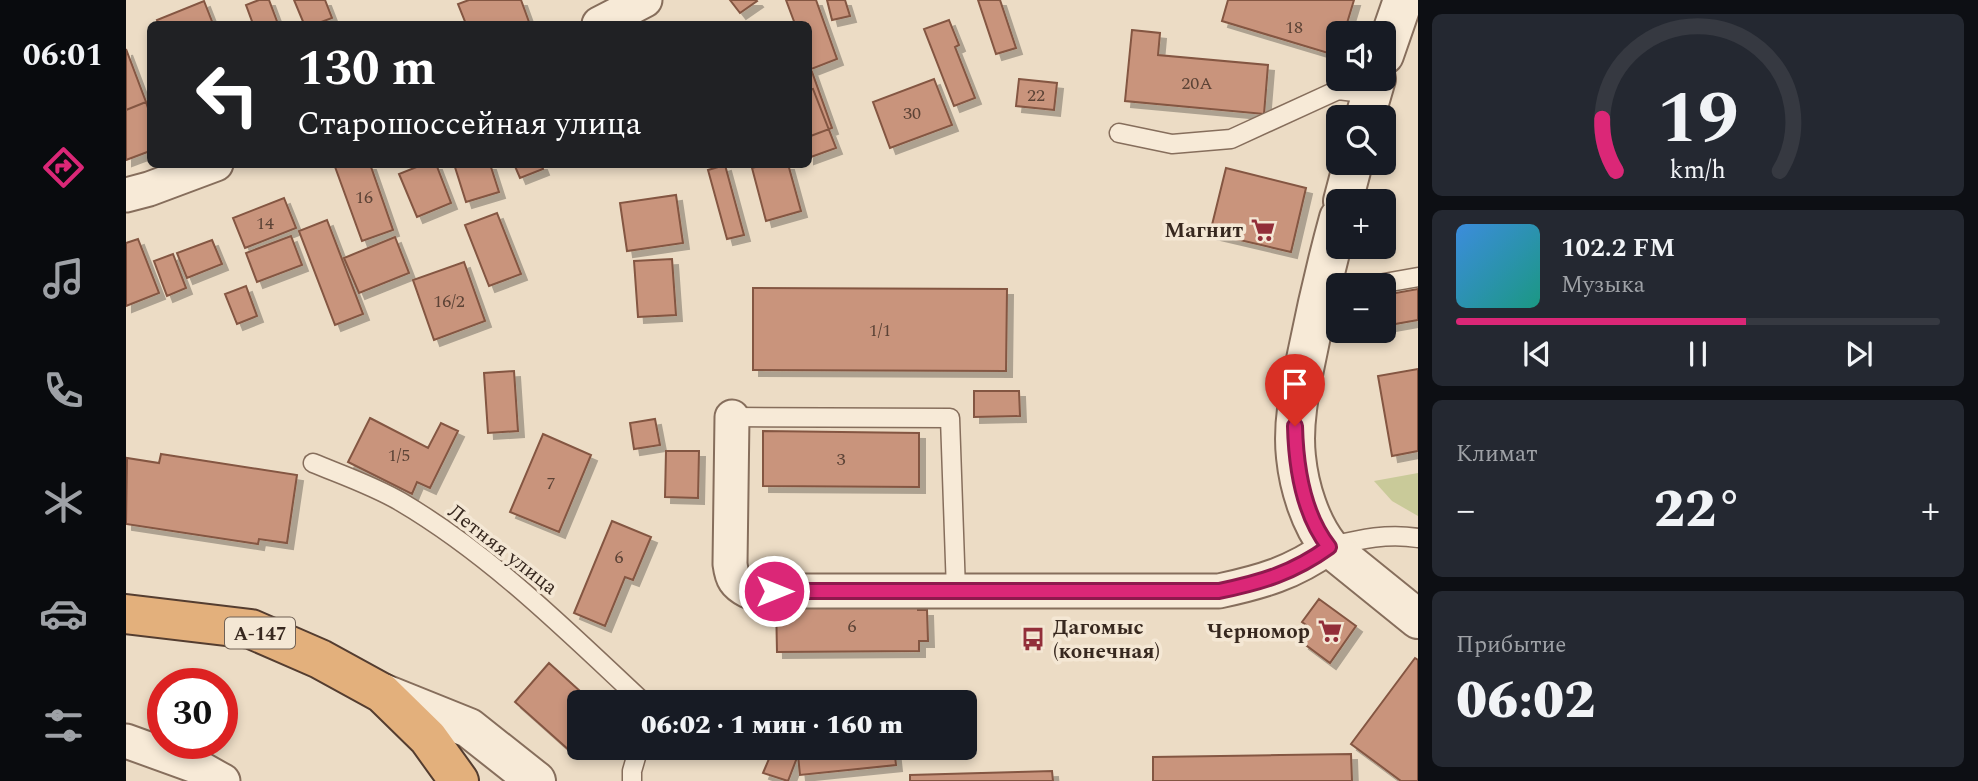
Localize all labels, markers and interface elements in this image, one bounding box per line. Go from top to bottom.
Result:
house number: 18 [1285,14,1303,41]
map controls [1326,21,1396,343]
button: sound [1326,21,1396,91]
text: 06:01 [23,31,103,80]
text: 130 m [297,32,436,107]
icon: left [182,49,273,140]
text: 19 [1657,64,1739,175]
house number: 20А [1181,70,1213,97]
house number: 22 [1027,82,1045,109]
text: Старошоссейная улица [297,100,641,149]
house number: 30 [903,100,921,127]
button: search [1326,105,1396,175]
icon: directions [39,143,88,192]
text: km/h [1670,152,1726,190]
house number: 16 [355,184,373,211]
button: + [1326,189,1396,259]
house number: 14 [256,210,274,237]
place label: Магнит [1164,215,1243,247]
supermarket icon: Магнит [1249,216,1277,244]
text: 102.2 FM [1561,228,1675,268]
icon: music [39,254,88,303]
text: Музыка [1561,268,1645,303]
button: − [1326,273,1396,343]
house number: 16/2 [433,288,465,315]
house number: 1/1 [869,317,891,344]
icon: previous [1518,335,1556,373]
icon: pause [1679,335,1717,373]
icon: next [1840,335,1878,373]
pin [1265,354,1325,426]
icon: arrive [1276,365,1314,403]
icon: phone [39,366,88,415]
text: Климат [1456,437,1538,472]
house number: 1/5 [388,442,410,469]
house number: 3 [837,446,846,473]
house number: 7 [547,470,556,497]
text: 22° [1654,471,1742,550]
icon: climate [39,478,88,527]
text: − [1456,482,1475,540]
text: + [1921,482,1940,540]
street label: Летняя улица [440,496,565,604]
house number: 6 [615,544,624,571]
position arrow [737,554,811,628]
icon: car [39,589,88,638]
place label: Дагомыс (конечная) [1053,612,1160,668]
house number: 6 [848,613,857,640]
place label: Черномор [1207,616,1310,648]
supermarket icon: Черномор [1316,617,1344,645]
road number: А-147 [225,618,295,648]
bus stop icon: Дагомыс (конечная) [1019,625,1047,653]
text: Прибытие [1456,628,1567,663]
text: 06:02 [1456,662,1595,741]
speed limit sign: 30 [147,668,238,759]
icon: filters [39,701,88,750]
text: 06:02 · 1 мин · 160 m [641,705,903,745]

